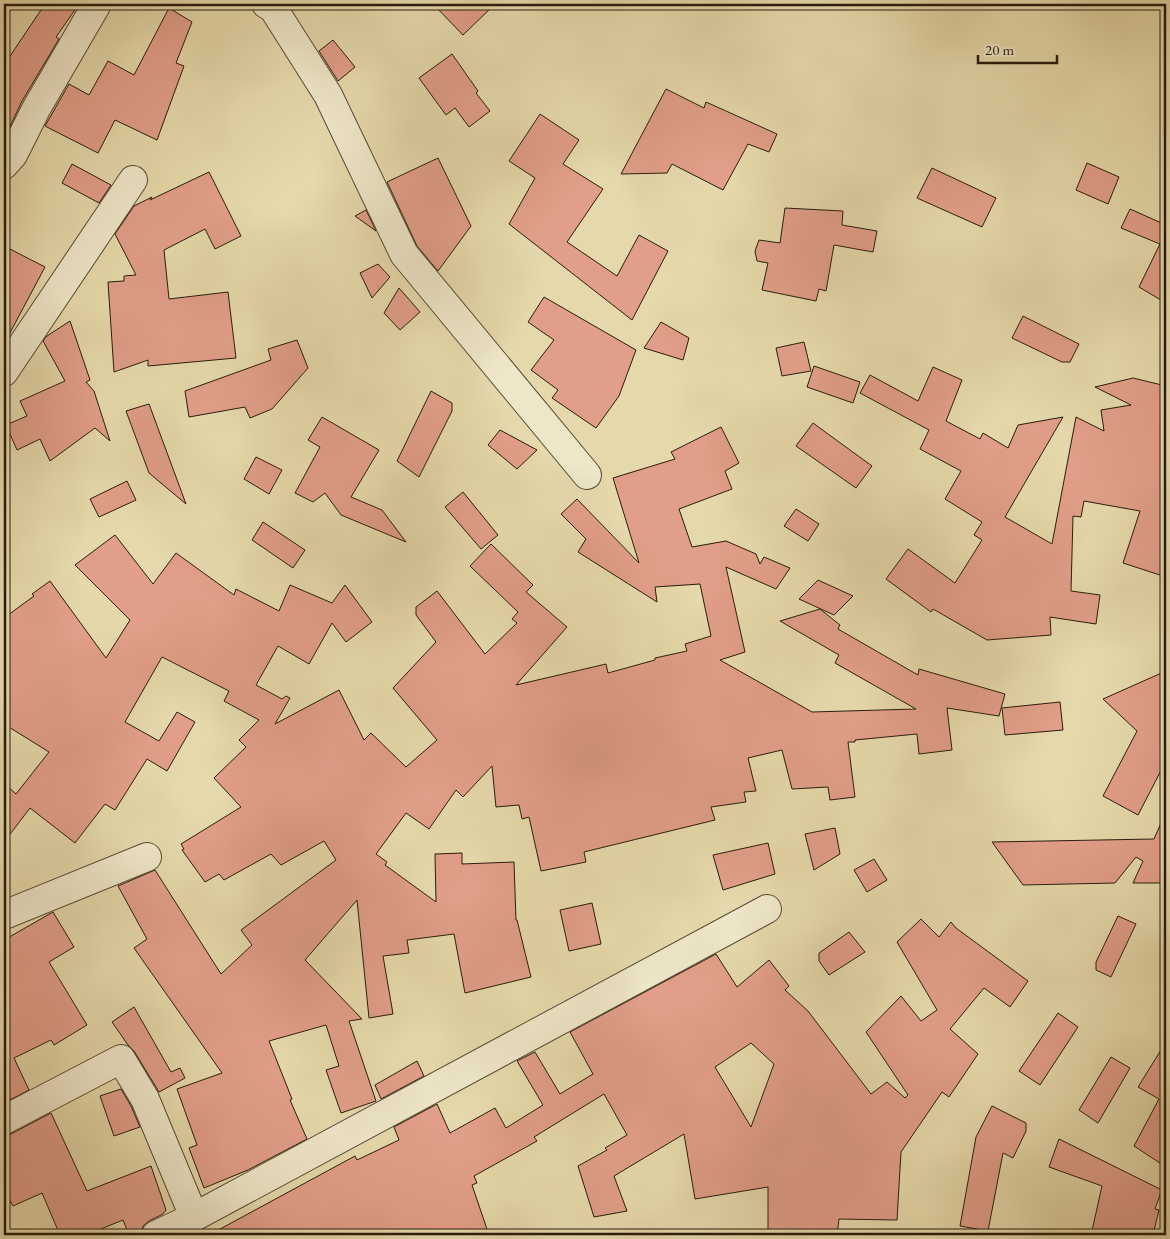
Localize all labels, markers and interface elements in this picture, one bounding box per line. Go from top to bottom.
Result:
scale bar [978,32,1056,64]
text: 20 m [985,40,1014,59]

